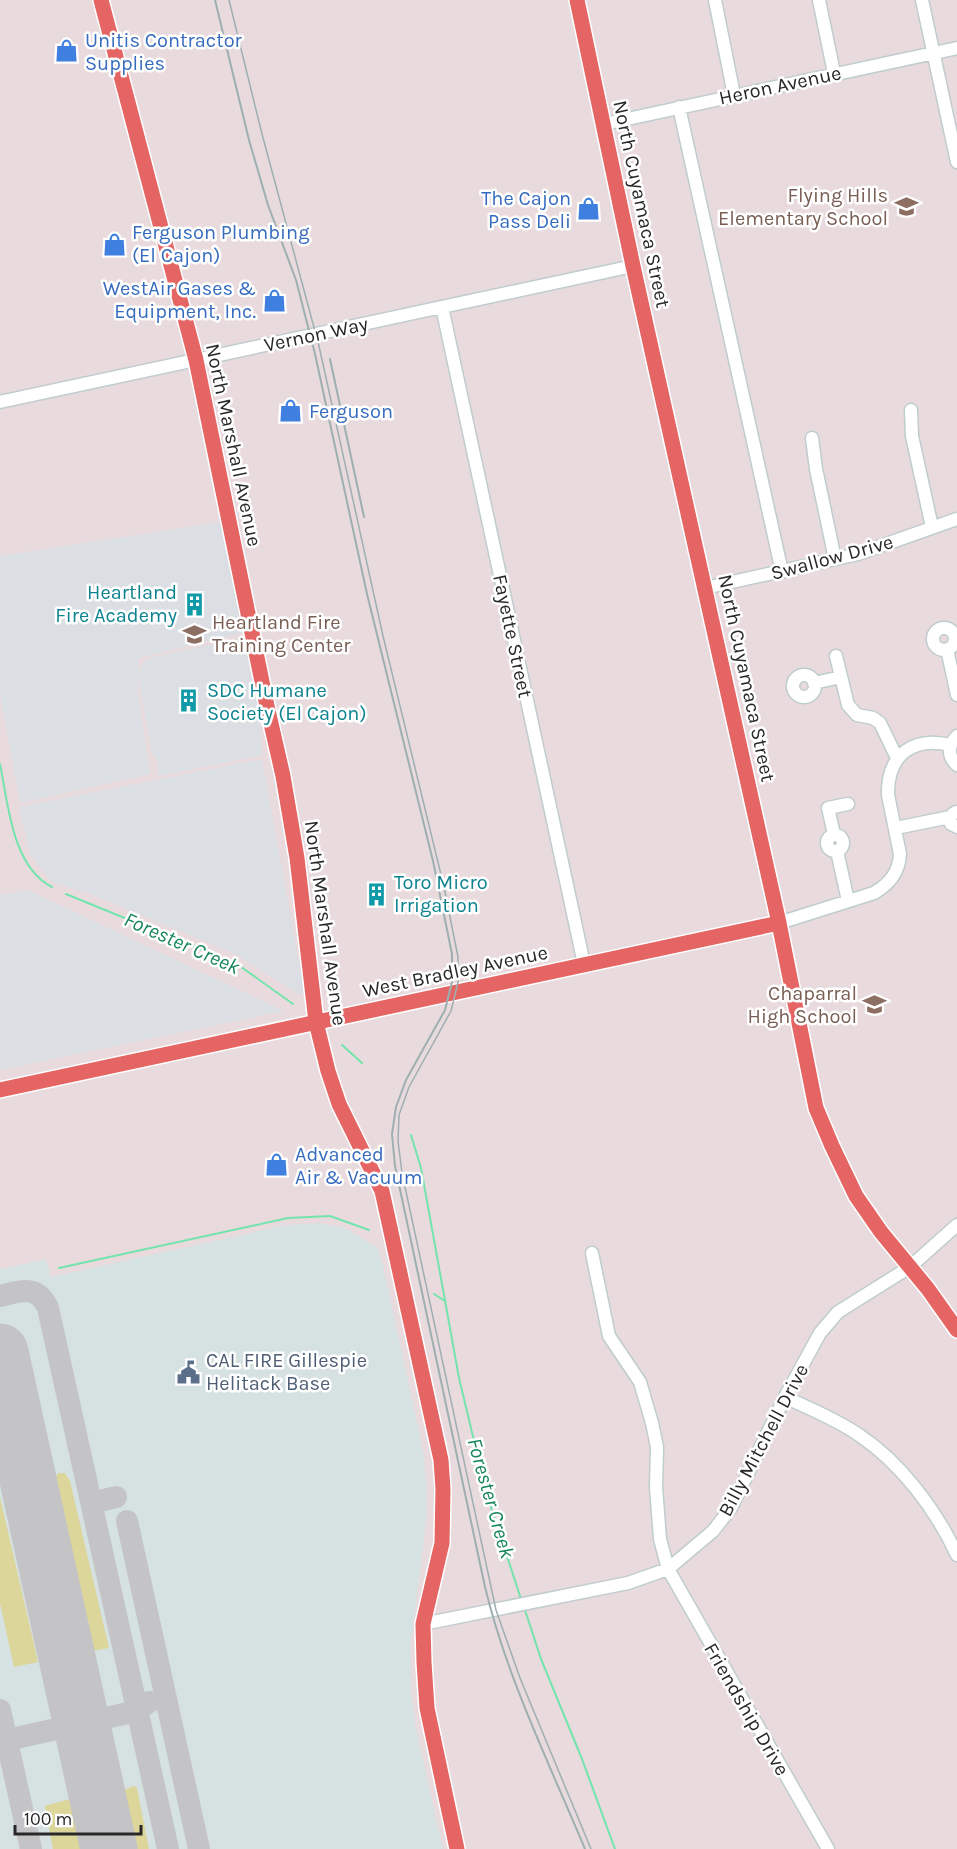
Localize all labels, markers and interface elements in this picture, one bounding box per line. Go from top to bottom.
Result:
place label: Unitis Contractor Supplies [85,29,243,75]
shop icon: Unitis Contractor Supplies [54,38,80,64]
street label: Heron Avenue [717,61,843,110]
street label: North Cuyamaca Street [608,98,675,310]
place label: Flying Hills Elementary School [718,184,888,230]
place label: The Cajon Pass Deli [481,187,571,233]
school or university icon: Flying Hills Elementary School [893,193,919,219]
shop icon: The Cajon Pass Deli [576,196,602,222]
place label: Ferguson Plumbing (El Cajon) [132,221,309,267]
shop icon: Ferguson Plumbing (El Cajon) [101,231,127,257]
place label: WestAir Gases & Equipment, Inc. [103,277,256,323]
shop icon: WestAir Gases & Equipment, Inc. [261,287,287,313]
street label: Vernon Way [262,312,370,357]
street label: North Marshall Avenue [201,342,266,549]
shop icon: Ferguson [278,398,304,424]
place label: Ferguson [309,400,393,423]
street label: Swallow Drive [768,530,896,585]
street label: Fayette Street [488,572,537,700]
street label: North Cuyamaca Street [713,572,780,784]
place label: Heartland Fire Academy [55,581,177,627]
building icon: Heartland Fire Academy [182,591,208,617]
place label: Heartland Fire Training Center [212,611,351,657]
school or university icon: Heartland Fire Training Center [181,621,207,647]
place label: SDC Humane Society (El Cajon) [207,679,367,725]
building icon: SDC Humane Society (El Cajon) [176,688,202,714]
street label: North Marshall Avenue [300,819,351,1027]
place label: Toro Micro Irrigation [394,871,488,917]
building icon: Toro Micro Irrigation [363,881,389,907]
water label: Forester Creek [120,907,244,979]
street label: West Bradley Avenue [360,941,550,1002]
place label: Chaparral High School [748,982,857,1028]
school or university icon: Chaparral High School [862,991,888,1017]
place label: Advanced Air & Vacuum [295,1143,422,1189]
shop icon: Advanced Air & Vacuum [264,1152,290,1178]
place label: CAL FIRE Gillespie Helitack Base [206,1349,367,1395]
public building icon: CAL FIRE Gillespie Helitack Base [175,1359,201,1385]
street label: Billy Mitchell Drive [714,1360,813,1520]
water label: Forester Creek [462,1435,520,1561]
street label: Friendship Drive [699,1639,794,1780]
scale bar [15,1798,141,1836]
text: 100 m [24,1808,72,1830]

